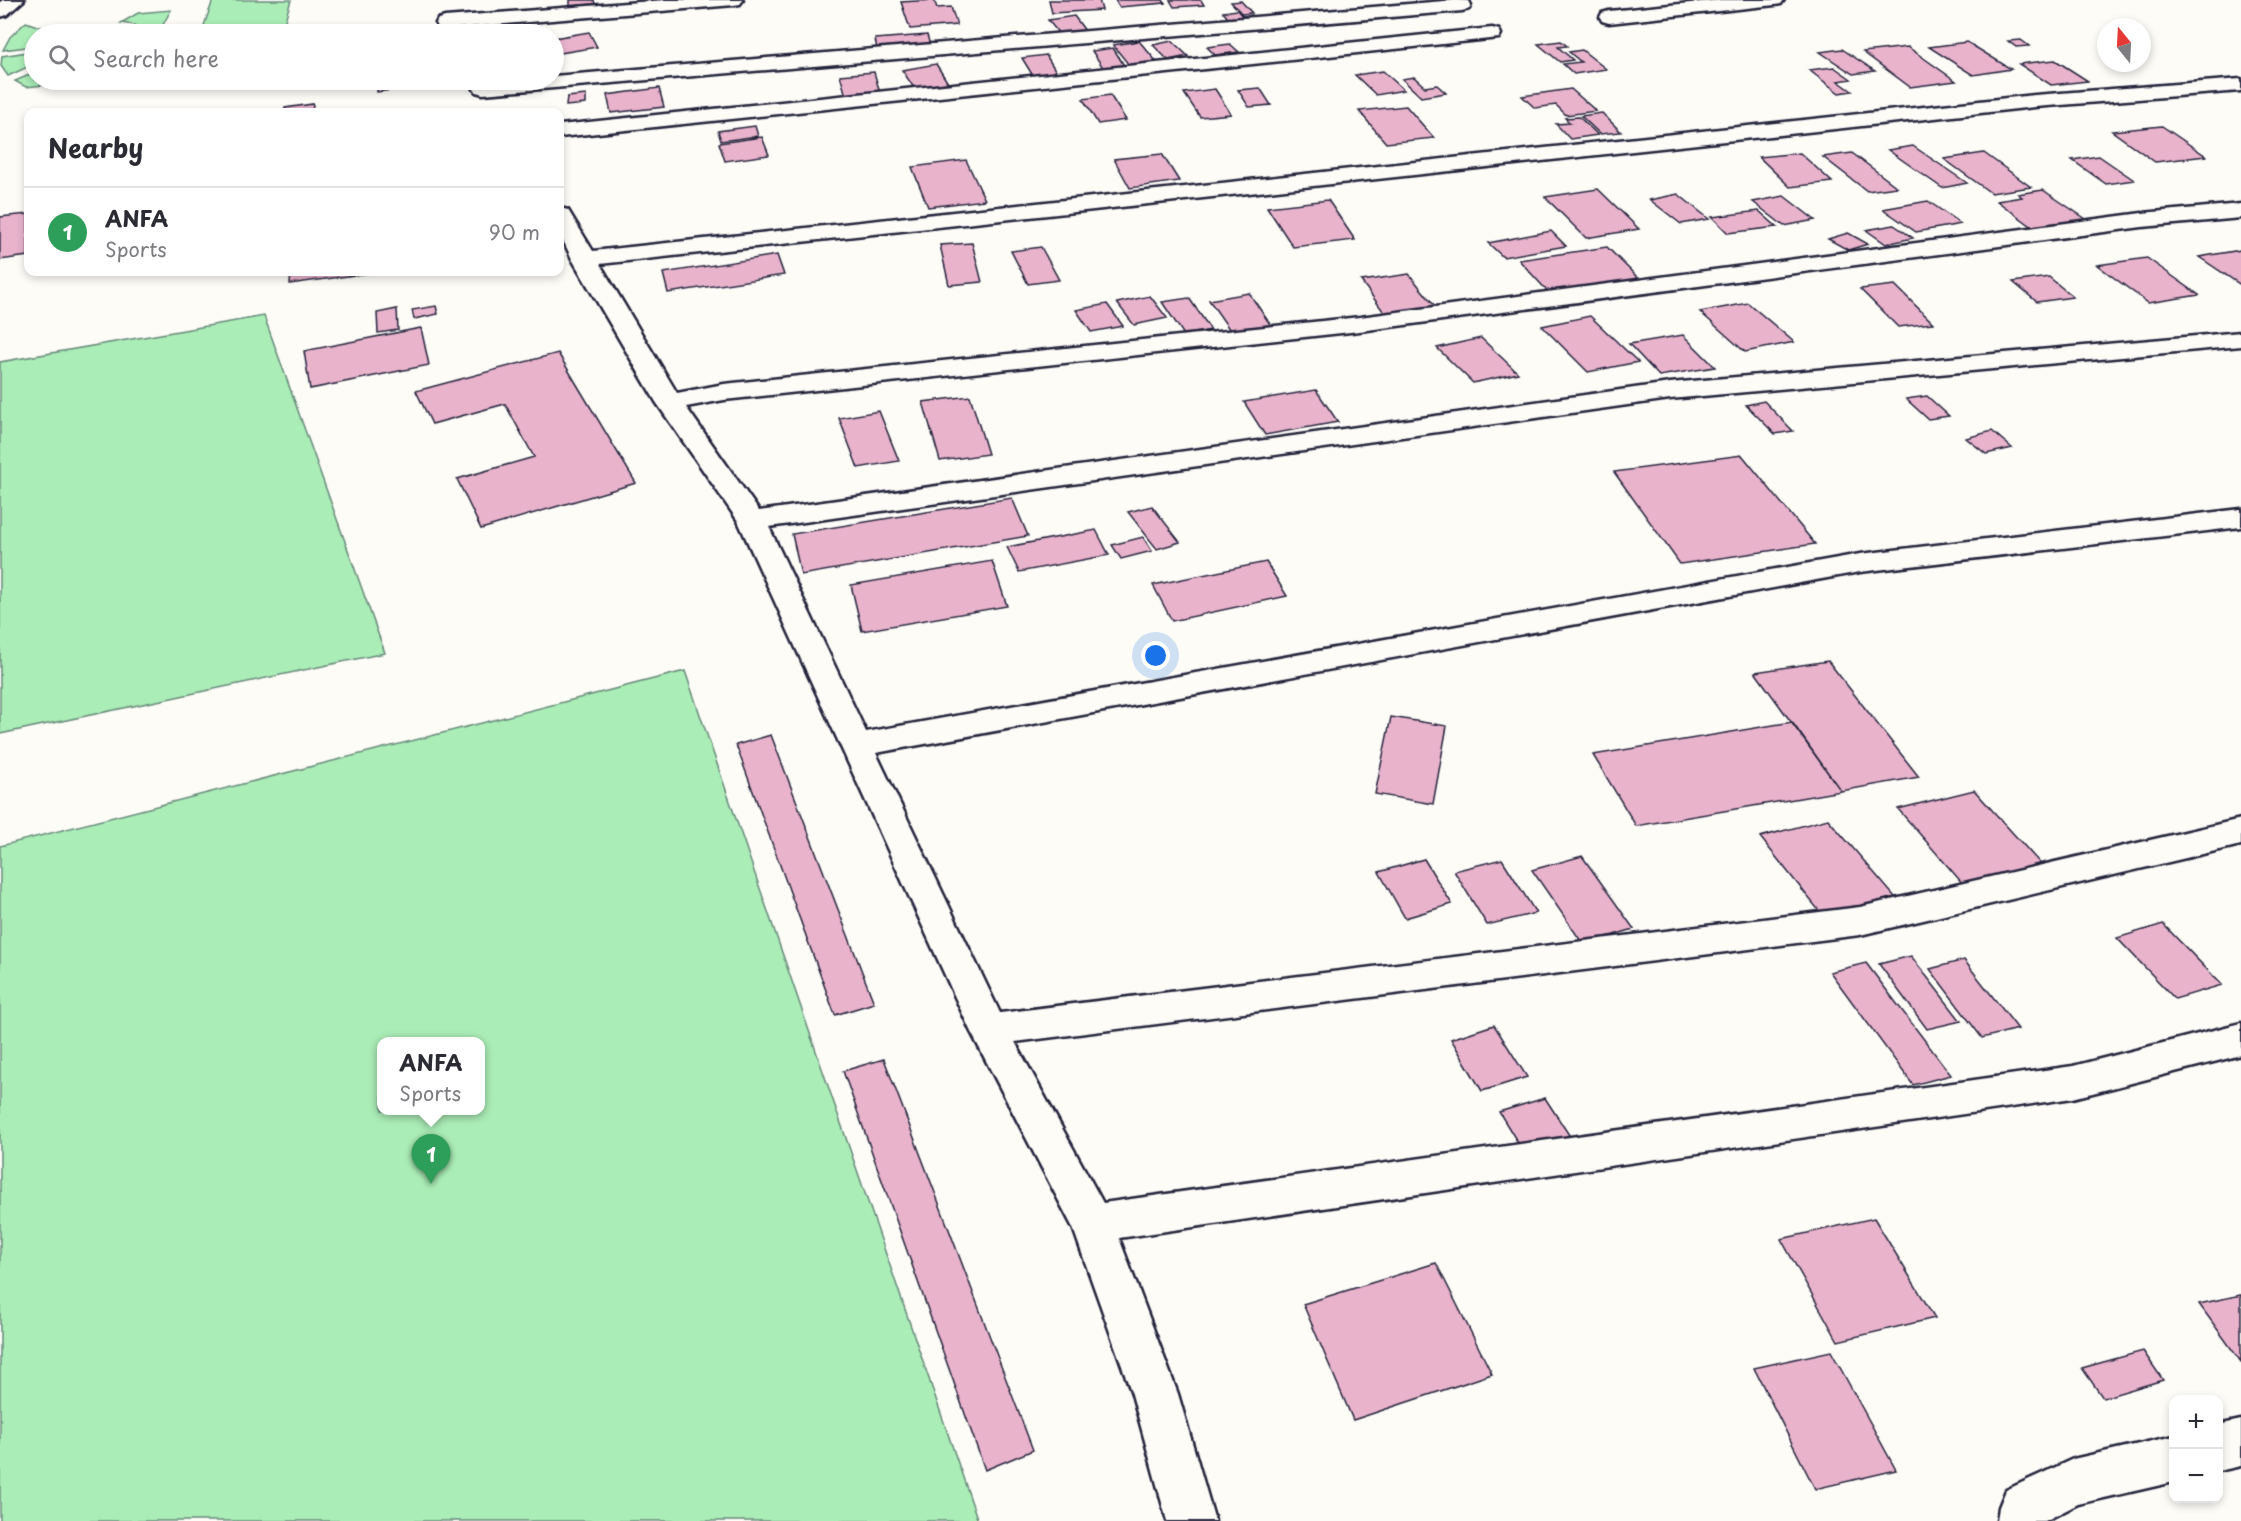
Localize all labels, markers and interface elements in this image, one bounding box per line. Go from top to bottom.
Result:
north arrow [2097,18,2151,72]
search box [24,24,564,90]
icon: search [45,41,78,74]
text: Search here [93,41,219,74]
text: Nearby [48,128,143,167]
text: ANFA [105,201,168,234]
text: 1 [63,217,72,247]
text: 90 m [489,217,540,247]
text: Sports [105,234,167,264]
your location [1141,641,1170,670]
popup [377,1037,485,1115]
text: ANFA [399,1045,463,1078]
text: Sports [399,1078,461,1108]
pin: 1 [412,1134,450,1184]
map controls [2169,1395,2223,1503]
button: + [2169,1395,2223,1449]
button: − [2169,1449,2223,1503]

